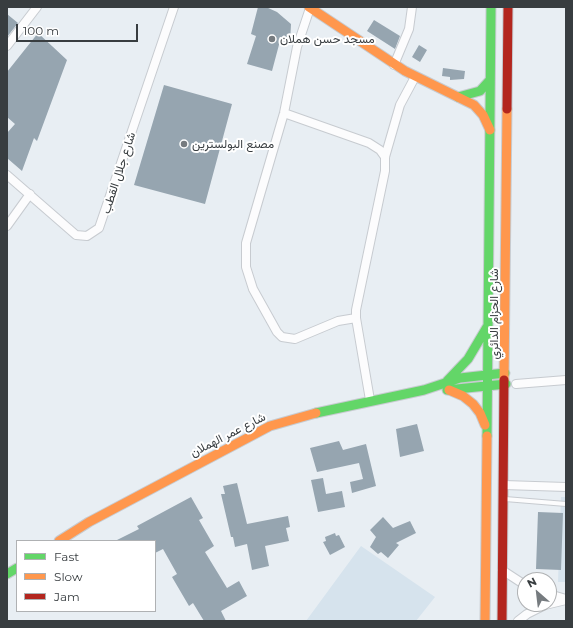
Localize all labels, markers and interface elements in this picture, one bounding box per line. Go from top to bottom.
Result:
scale bar [18,16,140,42]
text: 100 m [23,23,59,38]
place label: مسجد حسن هملان [280,32,375,46]
marker: مسجد حسن هملان [267,34,277,44]
street label: شارع جلال القطب [99,130,139,216]
place label: مصنع البولسترين [192,137,274,151]
marker: مصنع البولسترين [179,139,189,149]
street label: شارع الحزام الدائري [487,269,501,359]
street label: شارع عمر الهملان [188,410,268,460]
legend [16,540,156,612]
text: Fast [54,549,79,564]
text: Slow [54,569,83,584]
north arrow [517,572,557,612]
text: N [525,574,539,591]
text: Jam [54,589,80,604]

